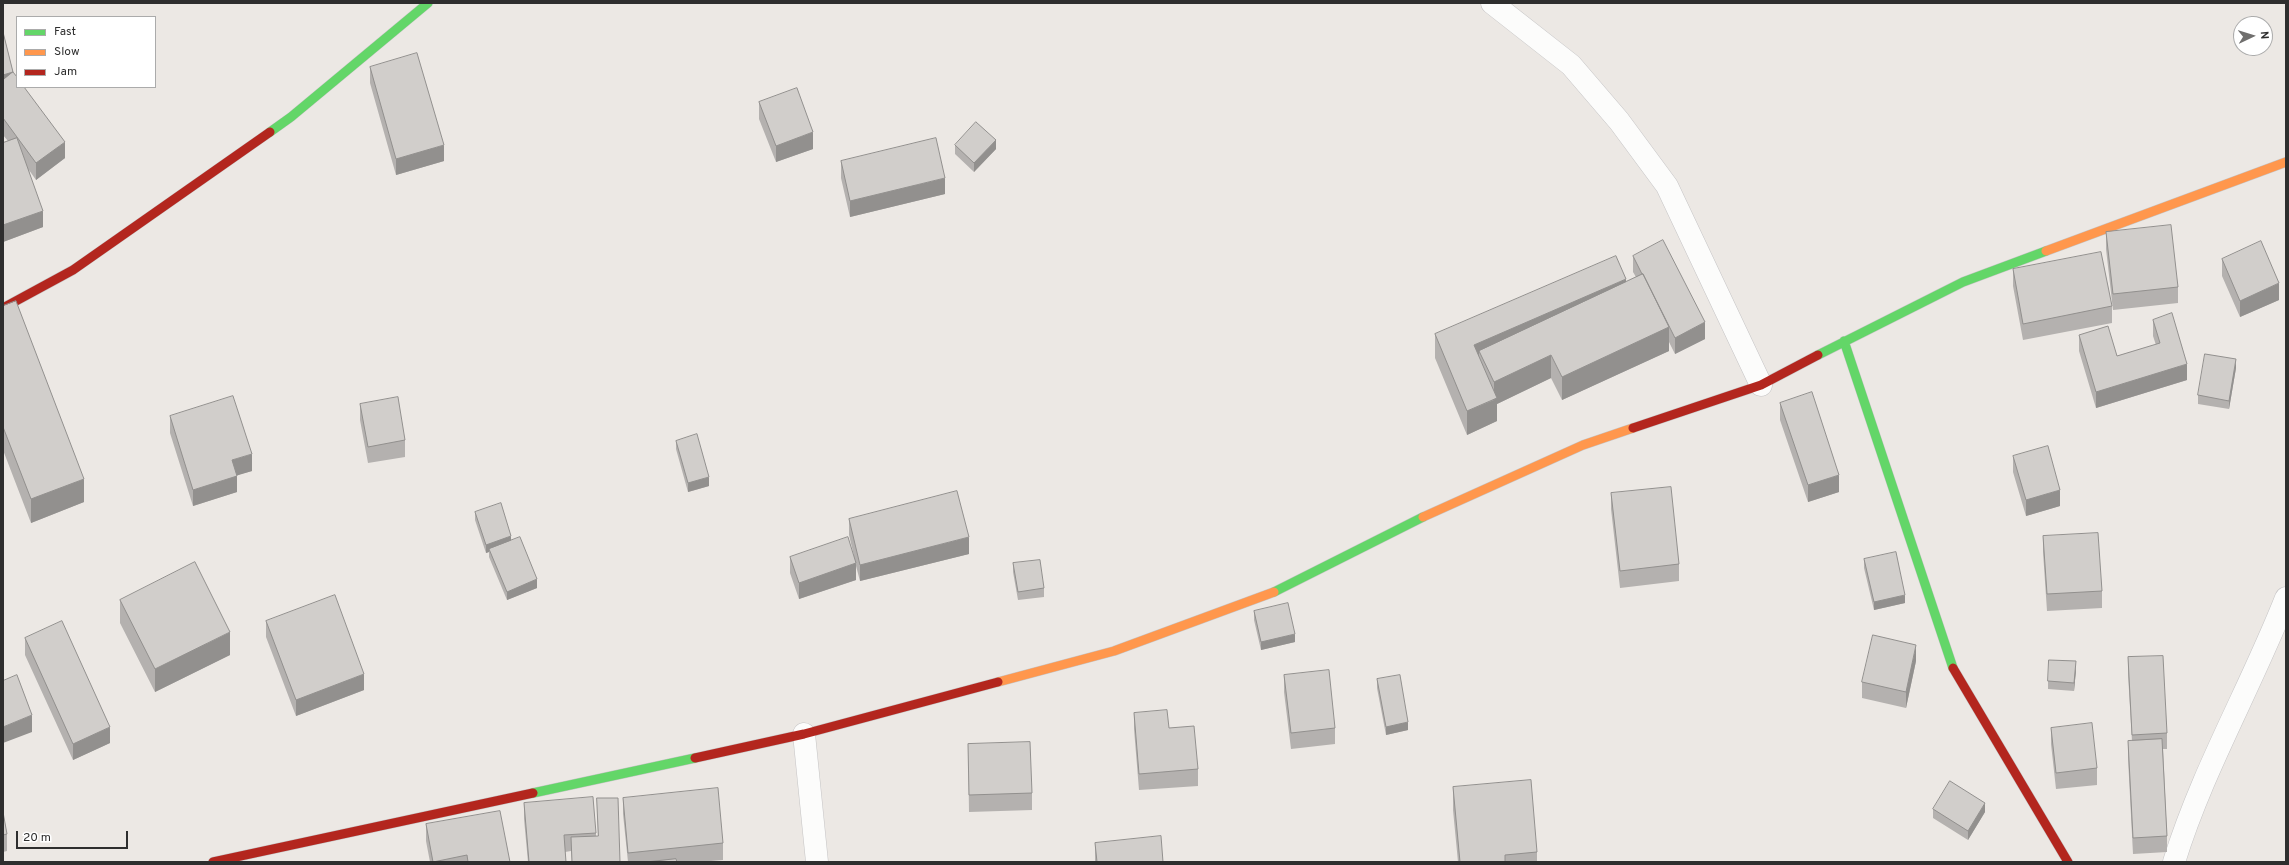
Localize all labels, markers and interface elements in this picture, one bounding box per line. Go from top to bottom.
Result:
legend [16,16,156,88]
north arrow [2233,16,2273,56]
text: Fast [54,24,76,40]
text: N [2257,31,2271,40]
text: Slow [54,44,80,60]
text: Jam [54,64,77,80]
scale bar [18,823,130,849]
text: 20 m [23,830,51,846]

